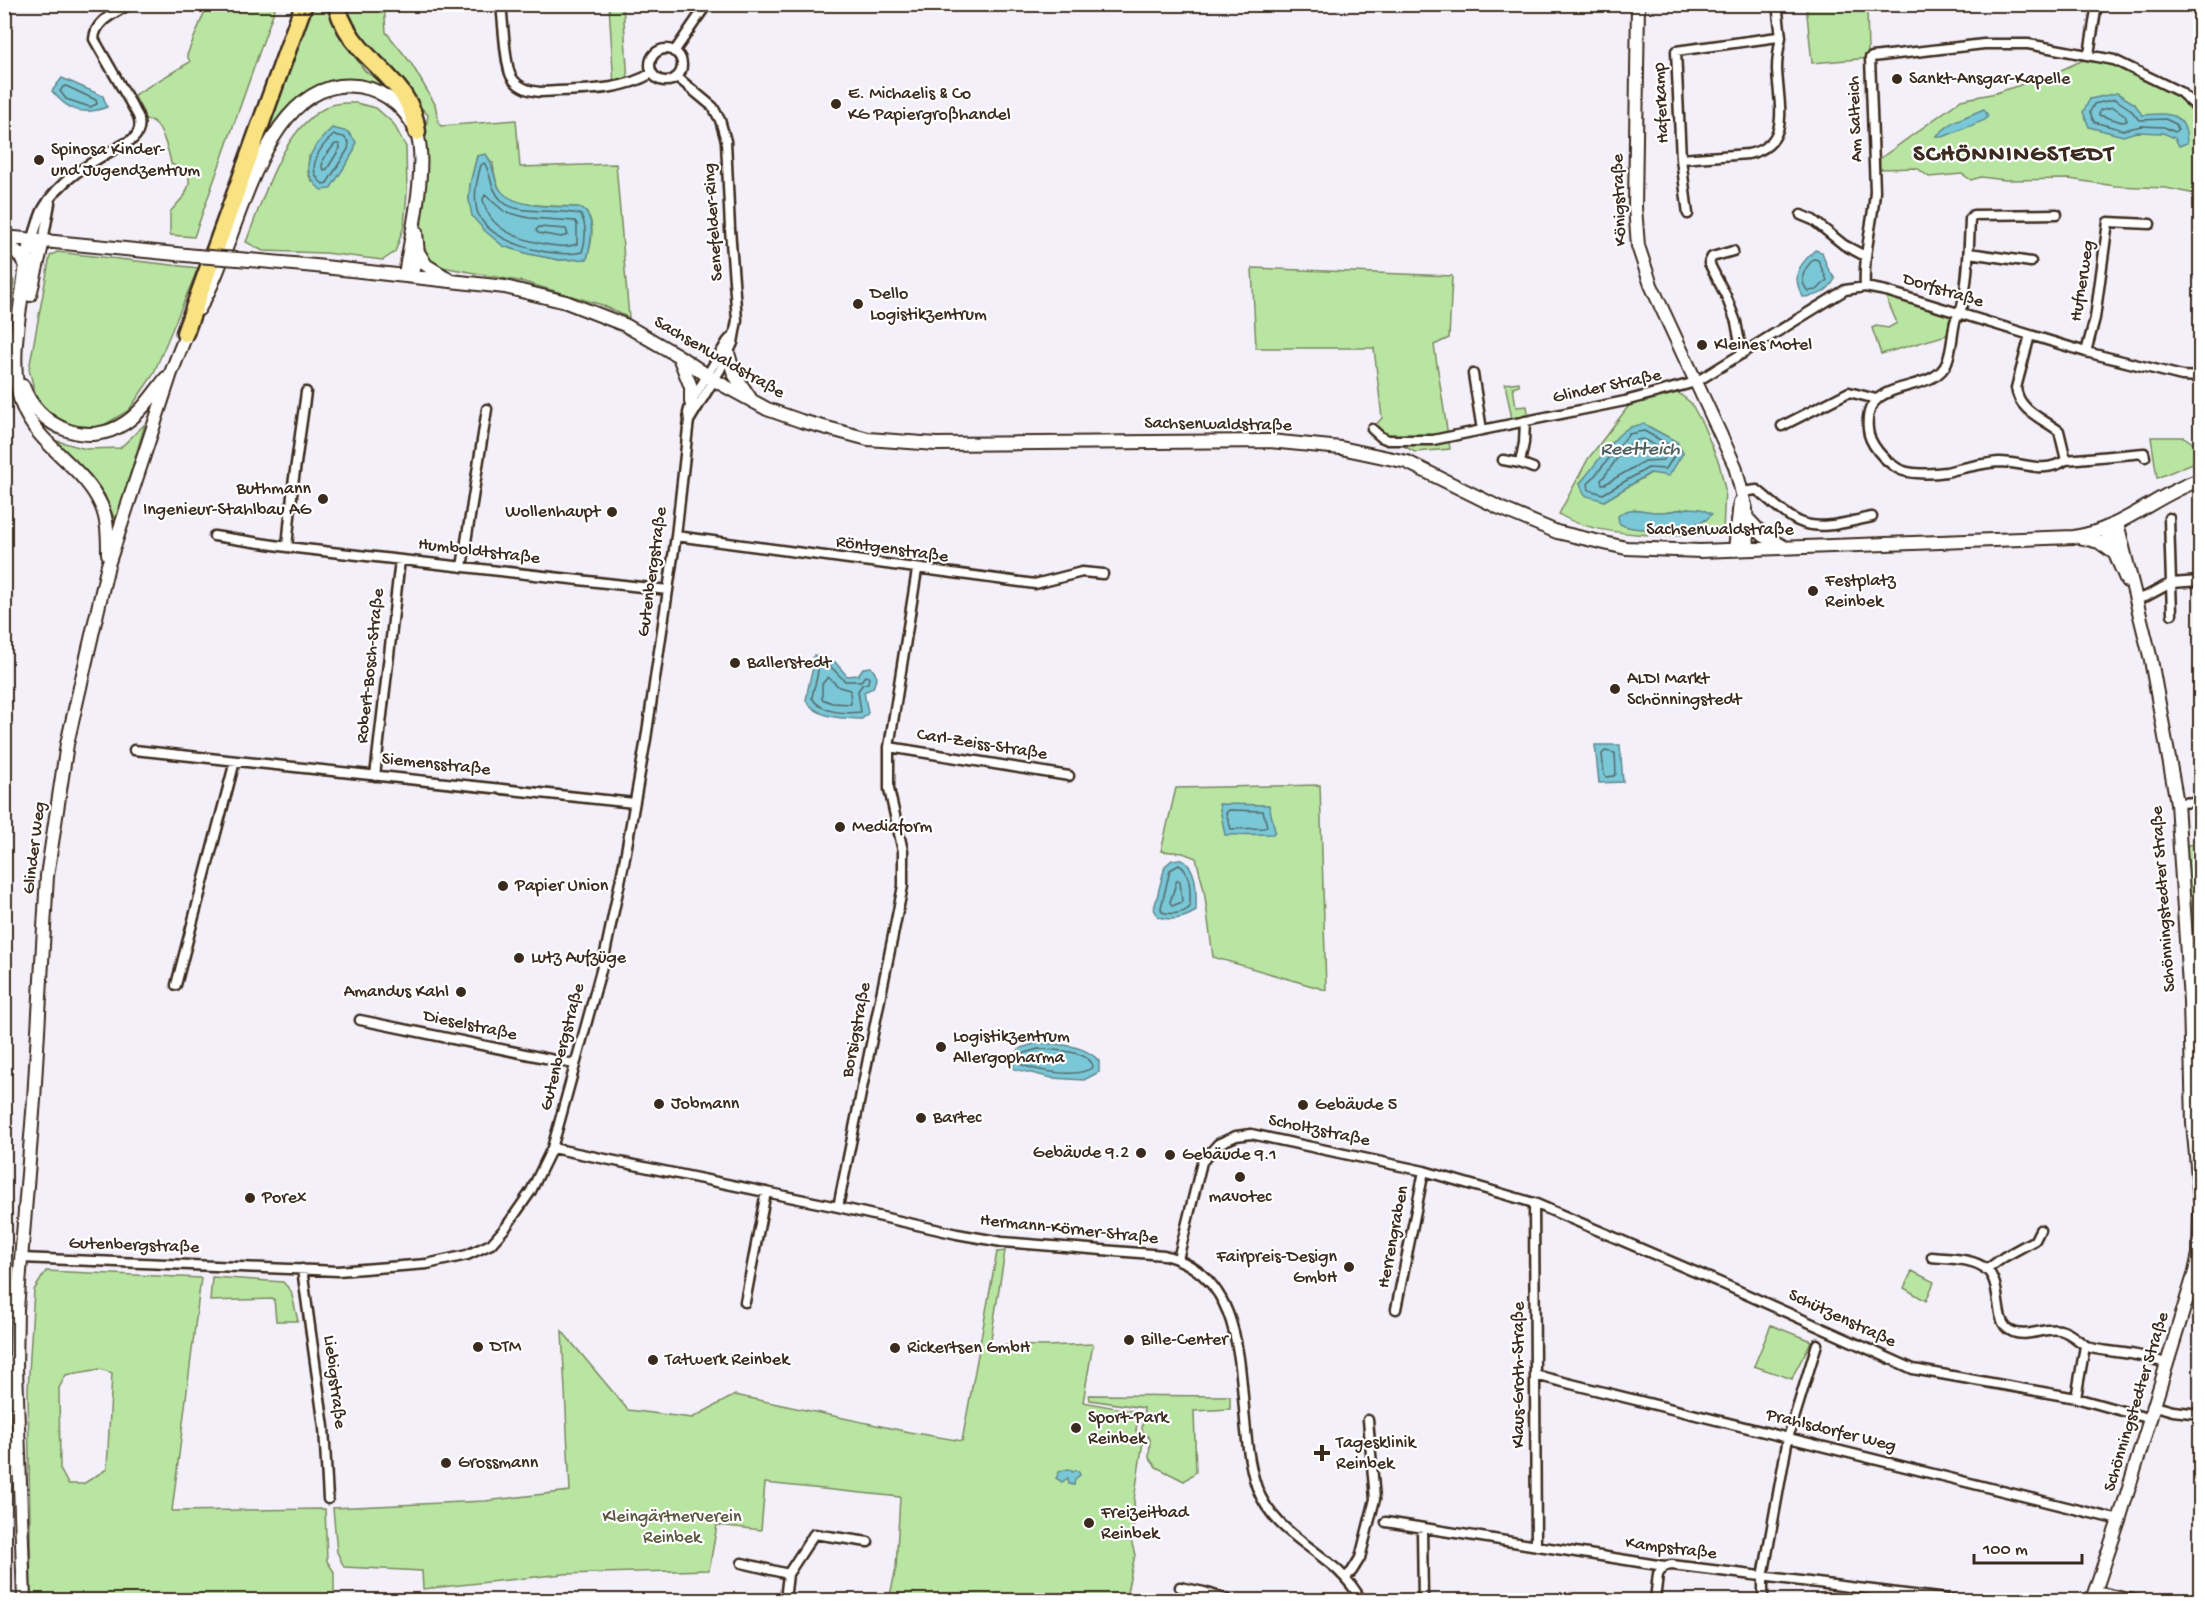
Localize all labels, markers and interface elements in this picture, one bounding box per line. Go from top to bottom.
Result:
street label: Haferkamp [1649,62,1675,144]
place label: Sankt-Ansgar-Kapelle [1909,69,2071,90]
marker: Sankt-Ansgar-Kapelle [1890,72,1904,86]
street label: Am Salteich [1844,75,1868,162]
place label: E. Michaelis & Co KG Papiergroßhandel [848,84,1011,126]
marker: E. Michaelis & Co KG Papiergroßhandel [829,97,843,111]
place label: Spinosa Kinder- und Jugendzentrum [51,140,200,182]
district label: SCHÖNNINGSTEDT [1913,141,2115,170]
marker: Spinosa Kinder- und Jugendzentrum [32,153,46,167]
street label: Königstraße [1608,153,1632,247]
street label: Senefelder-Ring [699,162,729,282]
street label: Hufnerweg [2066,239,2100,323]
street label: Dorfstraße [1899,268,1987,313]
place label: Dello Logistikzentrum [869,284,987,326]
marker: Dello Logistikzentrum [851,297,865,311]
street label: Sachsenwaldstraße [650,312,789,404]
place label: Kleines Motel [1714,335,1812,356]
marker: Kleines Motel [1695,338,1709,352]
street label: Glinder Straße [1551,365,1664,409]
street label: Sachsenwaldstraße [1144,413,1293,437]
water label: Reetteich [1600,439,1680,462]
place label: Buthmann Ingenieur-Stahlbau AG [143,479,312,521]
marker: Buthmann Ingenieur-Stahlbau AG [316,492,330,506]
place label: Wollenhaupt [505,502,602,523]
marker: Wollenhaupt [605,505,619,519]
street label: Gutenbergstraße [633,505,673,638]
street label: Sachsenwaldstraße [1646,520,1795,541]
street label: Röntgenstraße [834,532,950,568]
street label: Humboldtstraße [417,534,542,570]
place label: Festplatz Reinbek [1824,571,1897,613]
marker: Festplatz Reinbek [1806,584,1820,598]
street label: Robert-Bosch-Straße [352,587,390,745]
place label: Ballerstedt [746,653,833,674]
marker: Ballerstedt [728,656,742,670]
place label: ALDI Markt Schönningstedt [1627,669,1743,711]
marker: ALDI Markt Schönningstedt [1608,682,1622,696]
street label: Carl-Zeiss-Straße [915,724,1049,766]
street label: Siemensstraße [381,749,492,781]
street label: Glinder Weg [19,801,51,895]
street label: Schönningstedter Straße [2147,804,2181,993]
place label: Mediaform [852,817,932,838]
marker: Mediaform [833,820,847,834]
place label: Papier Union [514,876,609,897]
marker: Papier Union [496,879,510,893]
place label: Lutz Aufzüge [531,948,627,969]
marker: Lutz Aufzüge [512,951,526,965]
street label: Gutenbergstraße [536,980,590,1113]
street label: Borsigstraße [837,980,877,1080]
place label: Amandus Kahl [344,982,449,1003]
marker: Amandus Kahl [454,985,468,999]
street label: Dieselstraße [420,1006,520,1046]
place label: Logistikzentrum Allergopharma [953,1027,1070,1069]
marker: Logistikzentrum Allergopharma [934,1040,948,1054]
place label: Jobmann [671,1094,740,1115]
place label: Gebäude 5 [1315,1095,1397,1116]
marker: Jobmann [652,1097,666,1111]
marker: Gebäude 5 [1296,1098,1310,1112]
place label: Bartec [932,1108,982,1129]
street label: Scholtzstraße [1266,1110,1372,1152]
marker: Bartec [914,1111,928,1125]
place label: Gebäude 9.2 [1033,1143,1129,1164]
place label: Gebäude 9.1 [1182,1145,1277,1166]
marker: Gebäude 9.2 [1134,1146,1148,1160]
marker: Gebäude 9.1 [1163,1148,1177,1162]
marker: mavotec [1233,1170,1247,1184]
street label: Herrengraben [1374,1183,1414,1290]
place label: mavotec [1209,1187,1272,1208]
place label: Porex [261,1188,307,1209]
marker: Porex [243,1191,257,1205]
street label: Hermann-Körner-Straße [979,1210,1160,1250]
street label: Gutenbergstraße [68,1233,201,1259]
place label: Fairpreis-Design GmbH [1215,1247,1338,1289]
marker: Fairpreis-Design GmbH [1342,1260,1356,1274]
street label: Schützenstraße [1785,1285,1900,1353]
street label: Klaus-Groth-Straße [1509,1301,1530,1448]
street label: Schönningstedter Straße [2100,1309,2175,1494]
place label: Bille-Center [1140,1330,1229,1351]
marker: Bille-Center [1122,1333,1136,1347]
street label: Liebigstraße [318,1334,350,1431]
place label: DTM [489,1337,522,1358]
place label: Rickertsen GmbH [907,1338,1031,1359]
marker: DTM [471,1340,485,1354]
marker: Rickertsen GmbH [888,1341,902,1355]
place label: Tatwerk Reinbek [664,1350,791,1371]
marker: Tatwerk Reinbek [646,1353,660,1367]
street label: Prahlsdorfer Weg [1763,1404,1898,1457]
place label: Sport-Park Reinbek [1088,1408,1170,1450]
marker: Sport-Park Reinbek [1069,1421,1083,1435]
place label: Tagesklinik Reinbek [1335,1433,1417,1475]
marker: Tagesklinik Reinbek [1313,1444,1331,1462]
place label: Grossmann [458,1453,539,1474]
marker: Grossmann [439,1456,453,1470]
place label: Freizeitbad Reinbek [1100,1503,1190,1545]
park label: Kleingärtnerverein Reinbek [602,1507,742,1549]
marker: Freizeitbad Reinbek [1082,1516,1096,1530]
scale bar [1974,1527,2082,1565]
street label: Kampstraße [1624,1533,1719,1565]
text: 100 m [1982,1540,2028,1561]

